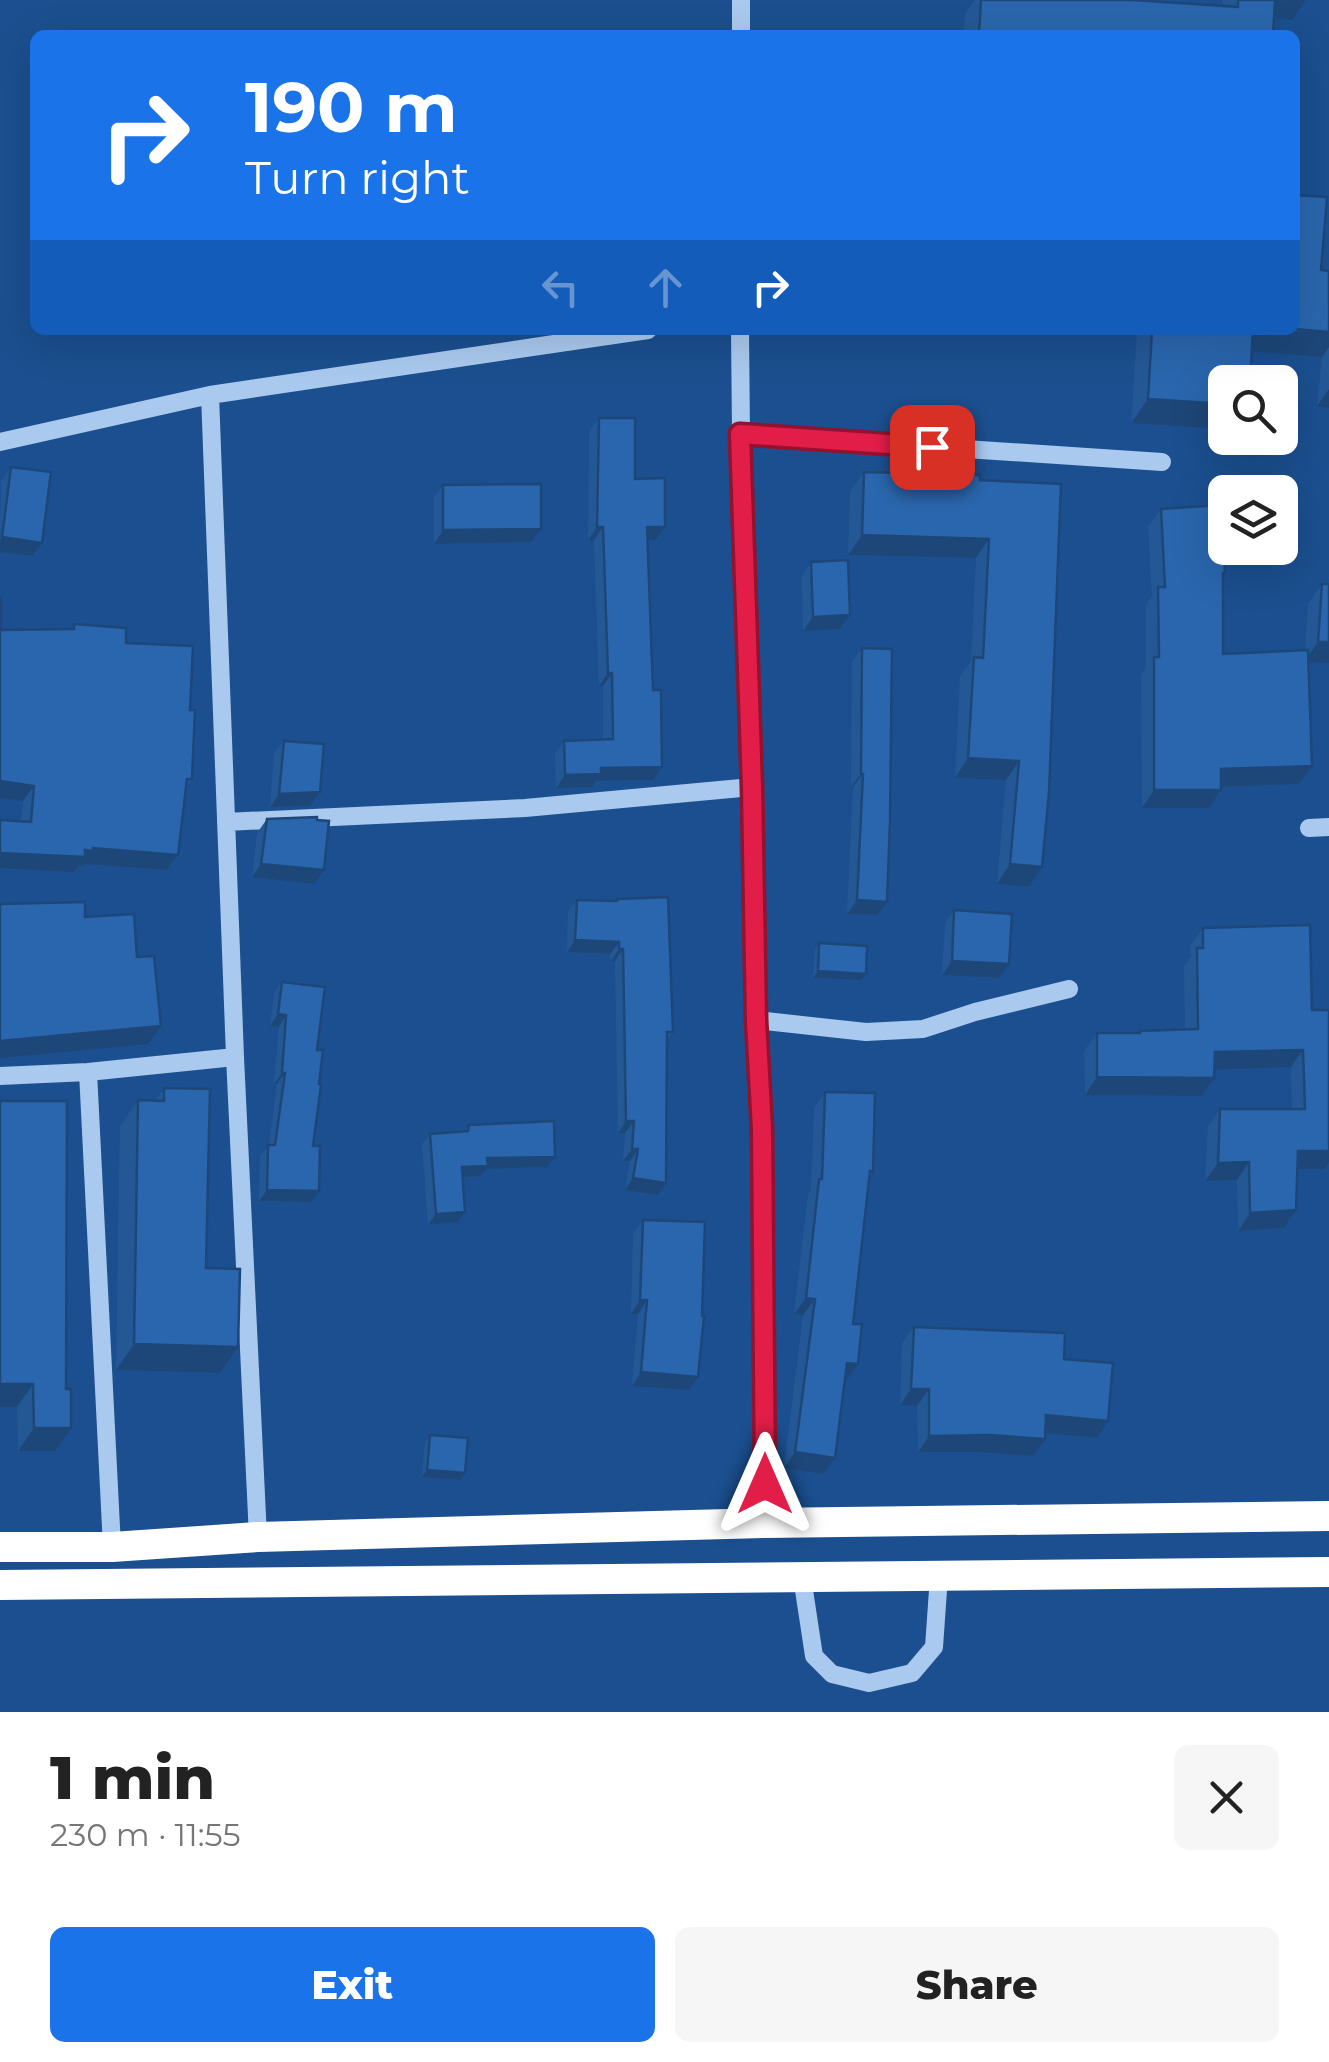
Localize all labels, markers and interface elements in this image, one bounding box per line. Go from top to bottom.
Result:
text: 190 m [245,64,458,150]
icon: right [80,70,210,200]
text: Turn right [245,150,470,205]
icon: left [533,260,588,315]
icon: ahead [638,260,693,315]
icon: right [743,260,798,315]
map controls [1208,365,1298,565]
button: search [1208,365,1298,455]
pin [890,405,975,490]
icon: arrive [905,420,960,475]
button: layers [1208,475,1298,565]
position arrow [713,1432,817,1536]
text: 1 min [50,1741,215,1814]
button: close [1174,1745,1279,1850]
text: 230 m · 11:55 [50,1815,241,1854]
button: Exit [50,1927,655,2042]
button: Share [675,1927,1279,2042]

